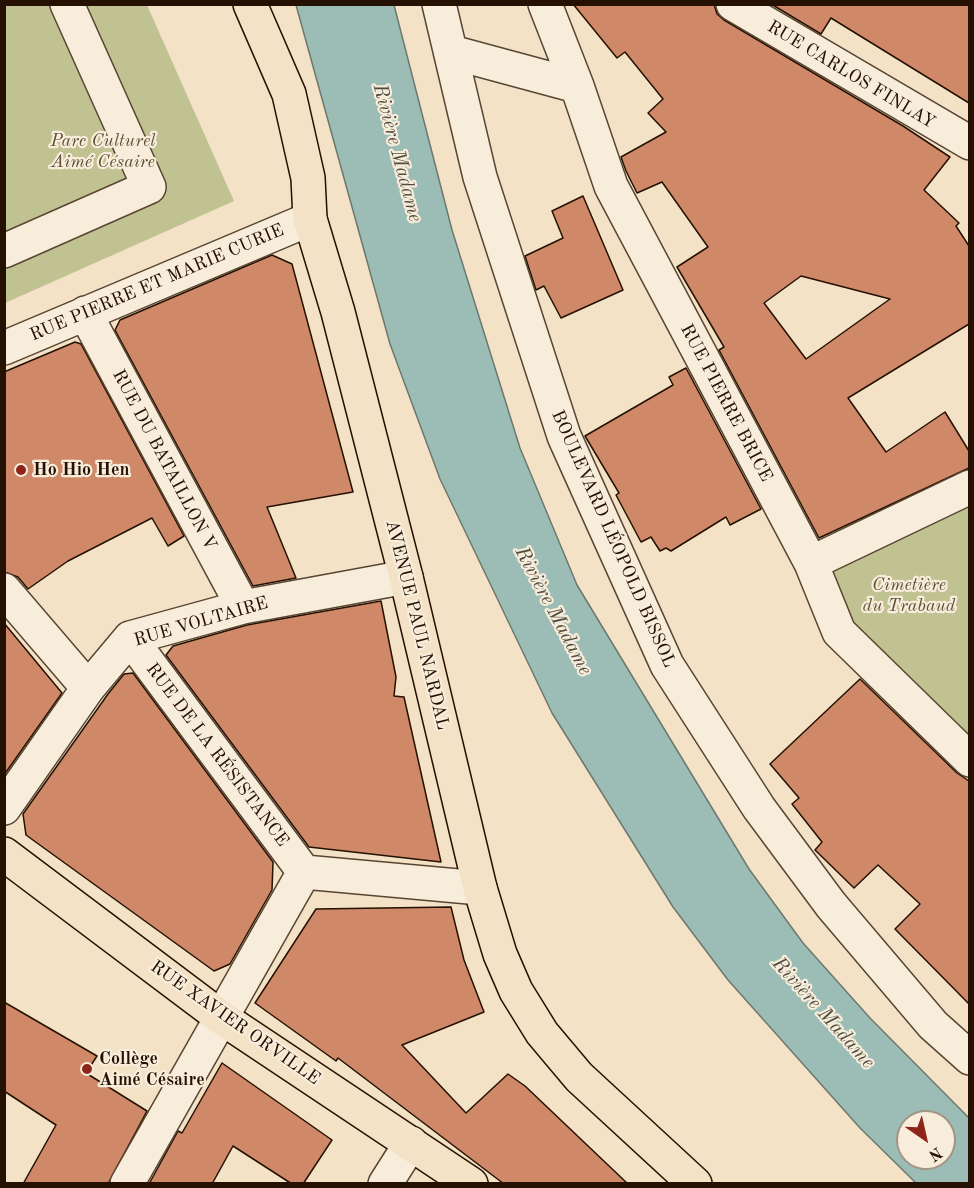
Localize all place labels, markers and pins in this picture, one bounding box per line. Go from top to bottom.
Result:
place label: Ho Hio Hen [33,459,130,481]
marker: Ho Hio Hen [14,463,28,477]
place label: Collège Aimé Césaire [99,1048,205,1090]
marker: Collège Aimé Césaire [80,1062,94,1076]

